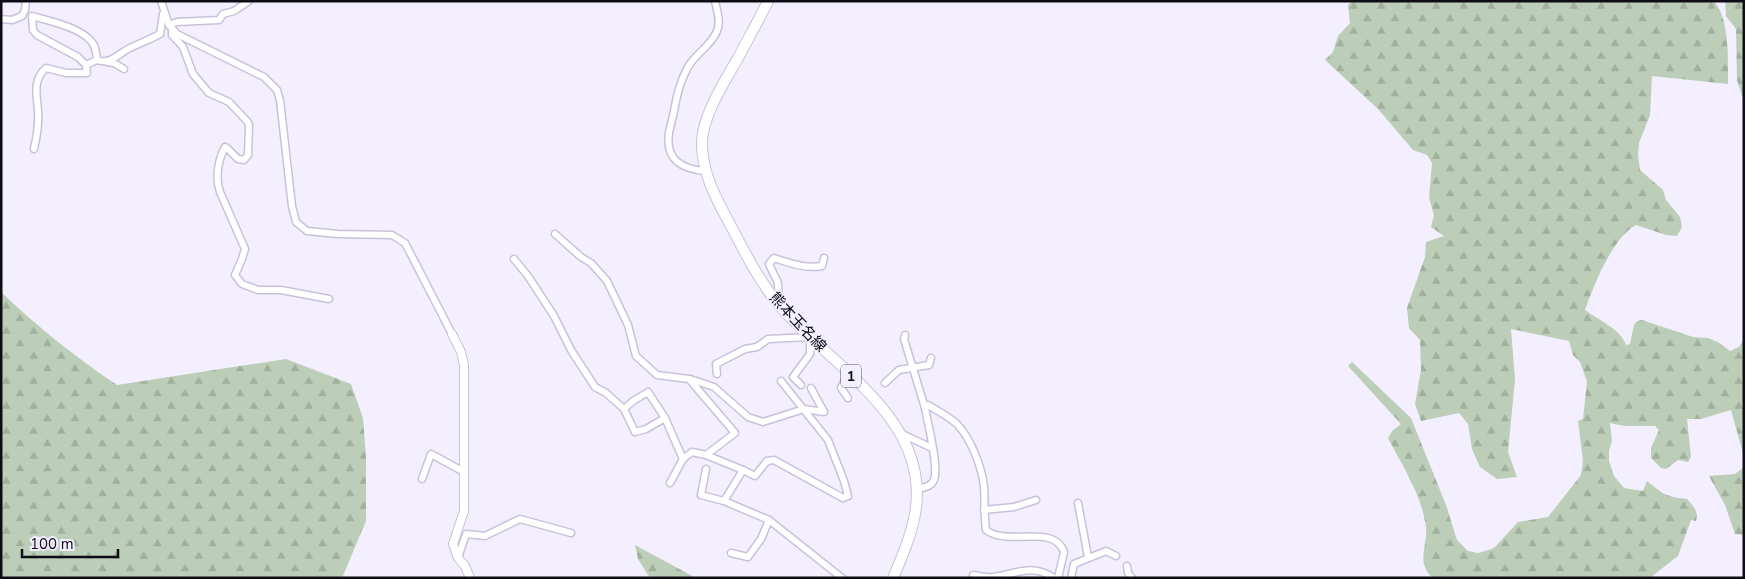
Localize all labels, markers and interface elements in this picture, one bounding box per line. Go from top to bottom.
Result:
street label: 熊本玉名線 [765,288,831,356]
road number: 1 [841,364,861,388]
scale bar [22,526,119,558]
text: 100 m [30,534,74,554]

